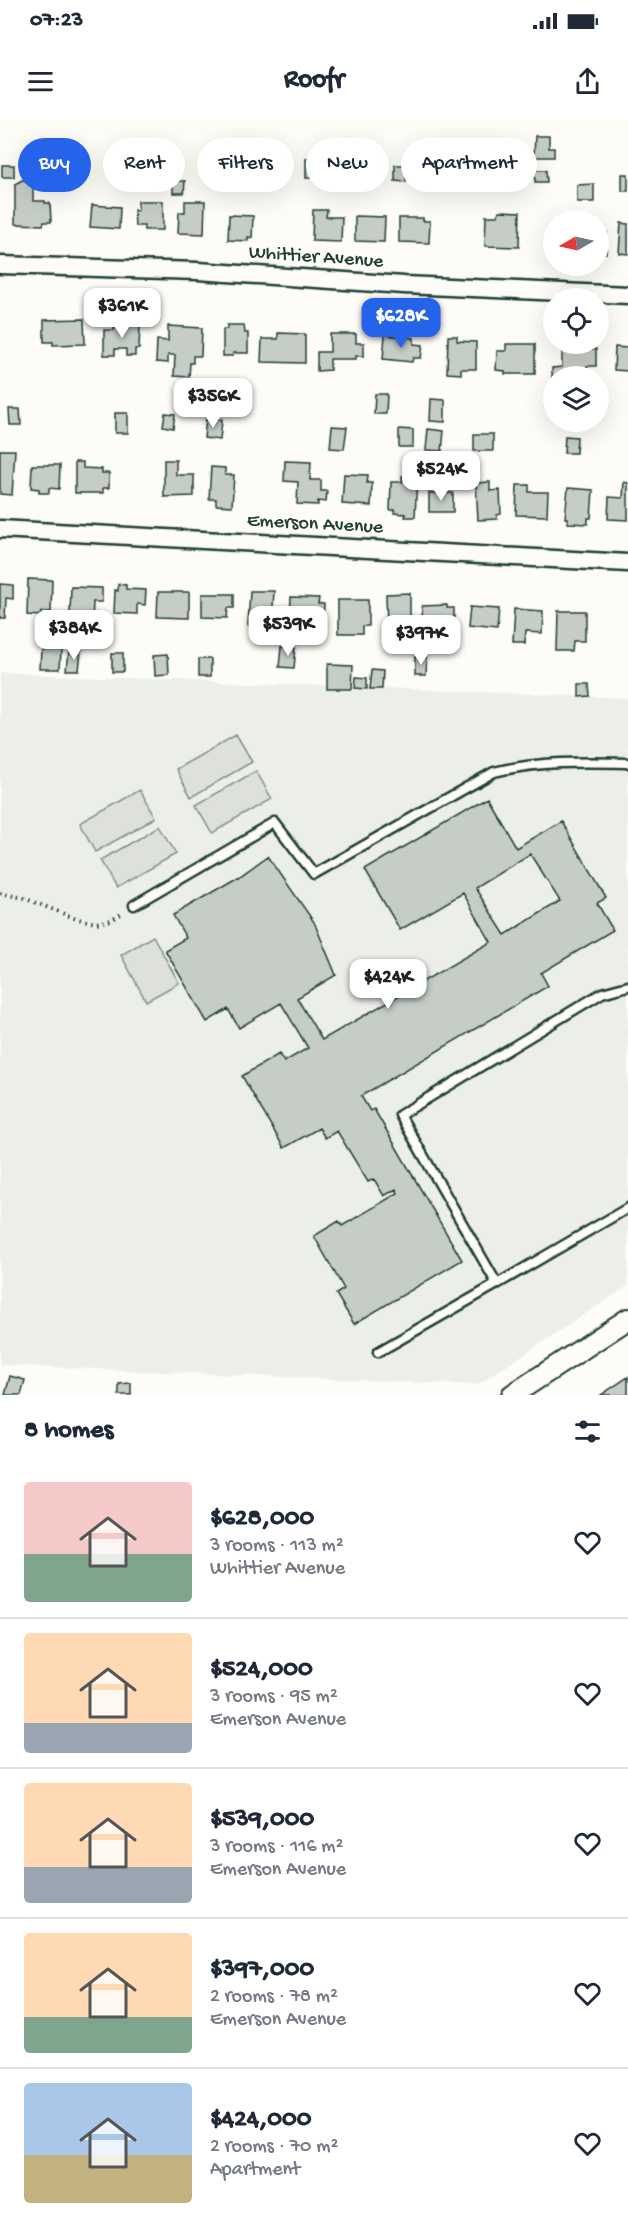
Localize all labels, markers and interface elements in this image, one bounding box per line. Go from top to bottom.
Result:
text: 07:23 [30,8,83,34]
icon: menu [24,65,57,98]
text: Roofr [284,65,344,97]
icon: share [571,65,604,98]
chip: Buy [18,138,91,192]
chip: Rent [103,138,185,192]
chip: Filters [197,138,294,192]
chip: New [306,138,389,192]
chip: Apartment [401,138,537,192]
north arrow [543,210,609,276]
map controls [543,210,609,432]
street label: Whittier Avenue [248,242,385,274]
pin: $361K [80,288,164,339]
button: locate [543,288,609,354]
text: $361K [98,296,146,319]
pin: $628K [359,298,443,349]
text: $628K [376,306,426,329]
button: layers [543,366,609,432]
pin: $356K [171,378,255,429]
text: $356K [187,386,239,409]
pin: $524K [399,451,483,502]
text: $524K [416,459,466,482]
street label: Emerson Avenue [246,510,384,540]
pin: $539K [246,606,330,657]
pin: $384K [32,610,116,661]
text: $539K [263,614,313,637]
pin: $397K [379,615,463,666]
text: $384K [49,618,99,641]
text: $397K [396,623,446,646]
pin: $424K [346,959,430,1010]
text: $424K [364,967,412,990]
icon: filters [571,1415,604,1448]
text: 8 homes [24,1416,113,1447]
text: $628,000 [210,1504,314,1535]
icon: home [72,1506,144,1578]
icon: heart [571,1526,604,1559]
text: 3 rooms · 113 m² [210,1535,344,1558]
text: Whittier Avenue [210,1558,345,1581]
text: $524,000 [210,1655,313,1686]
icon: home [72,1657,144,1729]
icon: heart [571,1677,604,1710]
text: 3 rooms · 95 m² [210,1686,338,1709]
text: Emerson Avenue [210,1709,346,1732]
text: $539,000 [210,1805,314,1836]
icon: home [72,1807,144,1879]
icon: heart [571,1827,604,1860]
text: 3 rooms · 116 m² [210,1836,343,1859]
text: Emerson Avenue [210,1859,346,1882]
text: $397,000 [210,1955,314,1986]
icon: home [72,1957,144,2029]
icon: heart [571,1977,604,2010]
text: 2 rooms · 78 m² [210,1986,338,2009]
text: Emerson Avenue [210,2009,346,2032]
text: $424,000 [210,2105,312,2136]
icon: home [72,2107,144,2179]
icon: heart [571,2127,604,2160]
text: 2 rooms · 70 m² [210,2136,338,2159]
text: Apartment [210,2159,300,2182]

